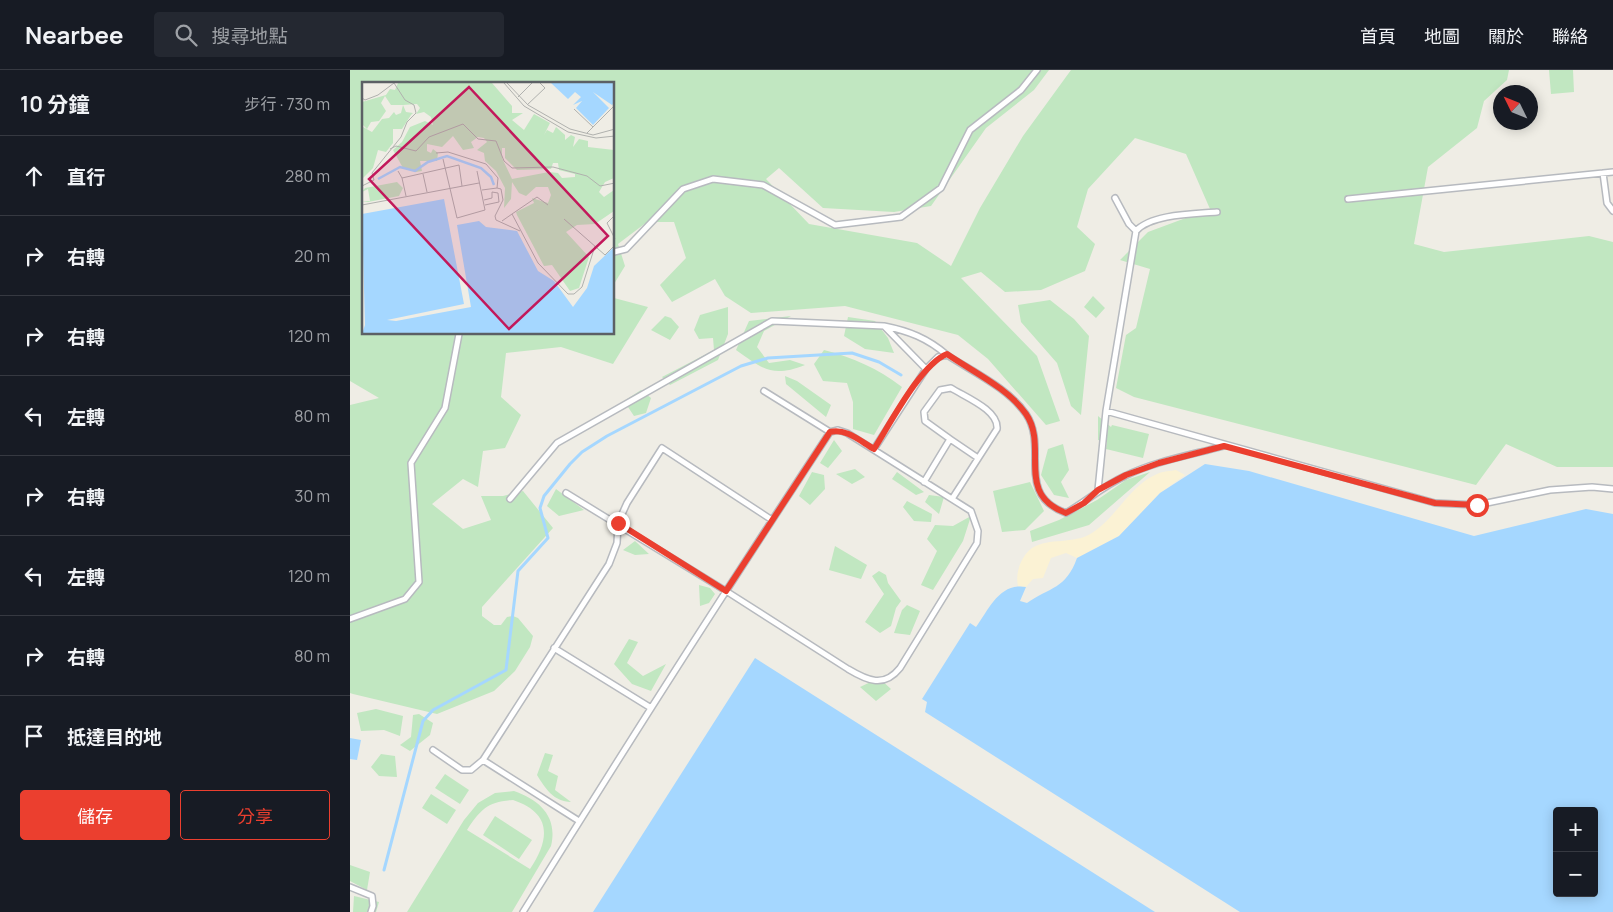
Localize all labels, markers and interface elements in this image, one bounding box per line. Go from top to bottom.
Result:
search box [154,12,504,57]
text: Nearbee [25,18,124,51]
icon: search [172,21,200,49]
text: 搜尋地點 [212,23,288,49]
text: 首頁 [1360,24,1396,48]
text: 地圖 [1424,24,1460,48]
text: 關於 [1488,24,1524,48]
text: 聯絡 [1552,24,1588,48]
inset map [362,82,615,335]
north arrow [1493,85,1538,130]
text: 10 分鐘 [20,90,89,118]
text: 步行 · 730 m [245,93,330,115]
icon: ahead [20,162,48,190]
text: 直行 [67,164,105,190]
text: 280 m [285,165,330,187]
icon: right [20,242,48,270]
text: 右轉 [67,244,105,270]
text: 20 m [294,245,330,267]
icon: right [20,322,48,350]
text: 右轉 [67,324,105,350]
text: 120 m [288,325,330,347]
icon: left [20,402,48,430]
text: 左轉 [67,404,105,430]
text: 80 m [294,405,330,427]
icon: right [20,482,48,510]
text: 右轉 [67,484,105,510]
text: 30 m [295,485,330,507]
route start [1466,494,1489,517]
route end [607,512,630,535]
icon: left [20,562,48,590]
text: 左轉 [67,564,105,590]
text: 120 m [288,565,330,587]
icon: right [20,642,48,670]
text: 右轉 [67,644,105,670]
text: 80 m [294,645,330,667]
icon: arrive [20,722,48,750]
text: 抵達目的地 [67,724,162,750]
button: 儲存 [20,790,170,840]
button: 分享 [180,790,330,840]
map controls [1553,807,1598,897]
button: + [1553,807,1598,852]
button: − [1553,852,1598,897]

